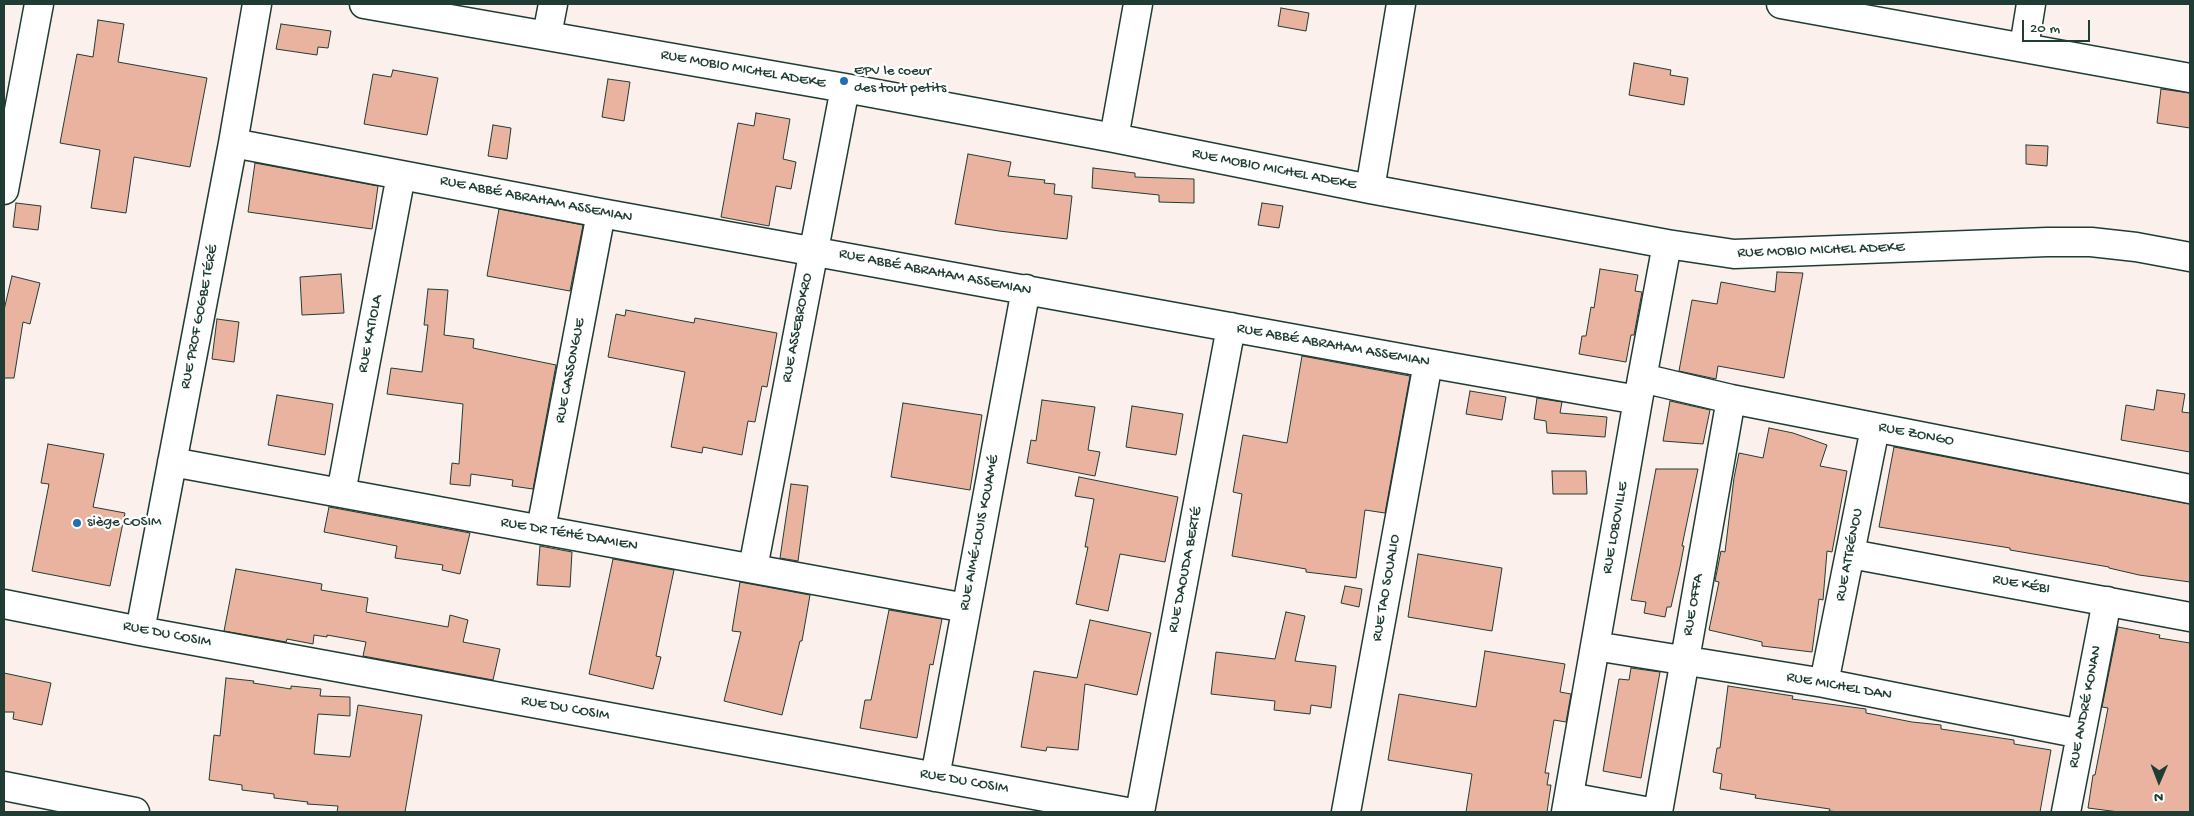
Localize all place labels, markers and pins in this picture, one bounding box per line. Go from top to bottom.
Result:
place label: EPV le coeur des tout petits [854,63,946,98]
marker: EPV le coeur des tout petits [838,75,850,87]
place label: siège COSIM [87,514,161,532]
marker: siège COSIM [71,517,83,529]

